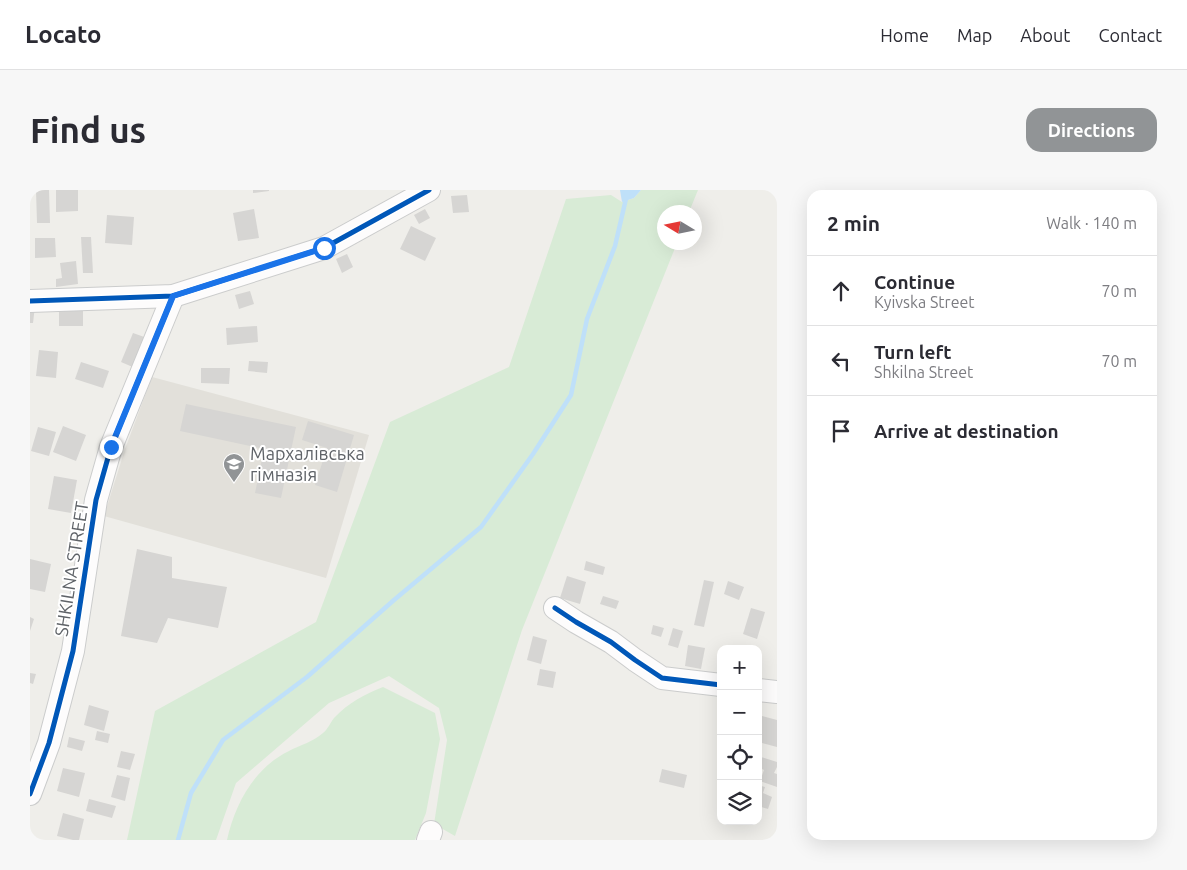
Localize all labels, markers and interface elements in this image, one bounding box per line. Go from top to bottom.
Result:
text: Locato [25,21,101,48]
text: Home [880,25,929,45]
text: Map [957,25,992,45]
text: About [1020,25,1070,45]
text: Contact [1098,25,1162,45]
button: Directions [1026,108,1157,152]
text: Find us [30,110,146,150]
north arrow [657,205,702,250]
text: 2 min [827,211,880,235]
text: Walk · 140 m [1046,214,1137,232]
route start [313,237,336,260]
text: Continue [874,271,955,293]
icon: ahead [827,277,855,305]
text: 70 m [1101,282,1137,300]
text: Kyivska Street [874,293,975,311]
text: Turn left [874,341,952,363]
icon: left [827,347,855,375]
text: 70 m [1101,352,1137,370]
text: Shkilna Street [874,363,973,381]
icon: arrive [827,417,855,445]
text: Arrive at destination [874,420,1059,442]
route end [100,436,123,459]
place label: Мархалівська гімназія [250,443,365,484]
school or university icon: Мархалівська гімназія [222,452,246,483]
street label: SHKILNA STREET [50,500,92,638]
map controls [717,645,762,825]
button: + [717,645,762,690]
button: − [717,690,762,735]
button: locate [717,735,762,780]
button: layers [717,780,762,825]

